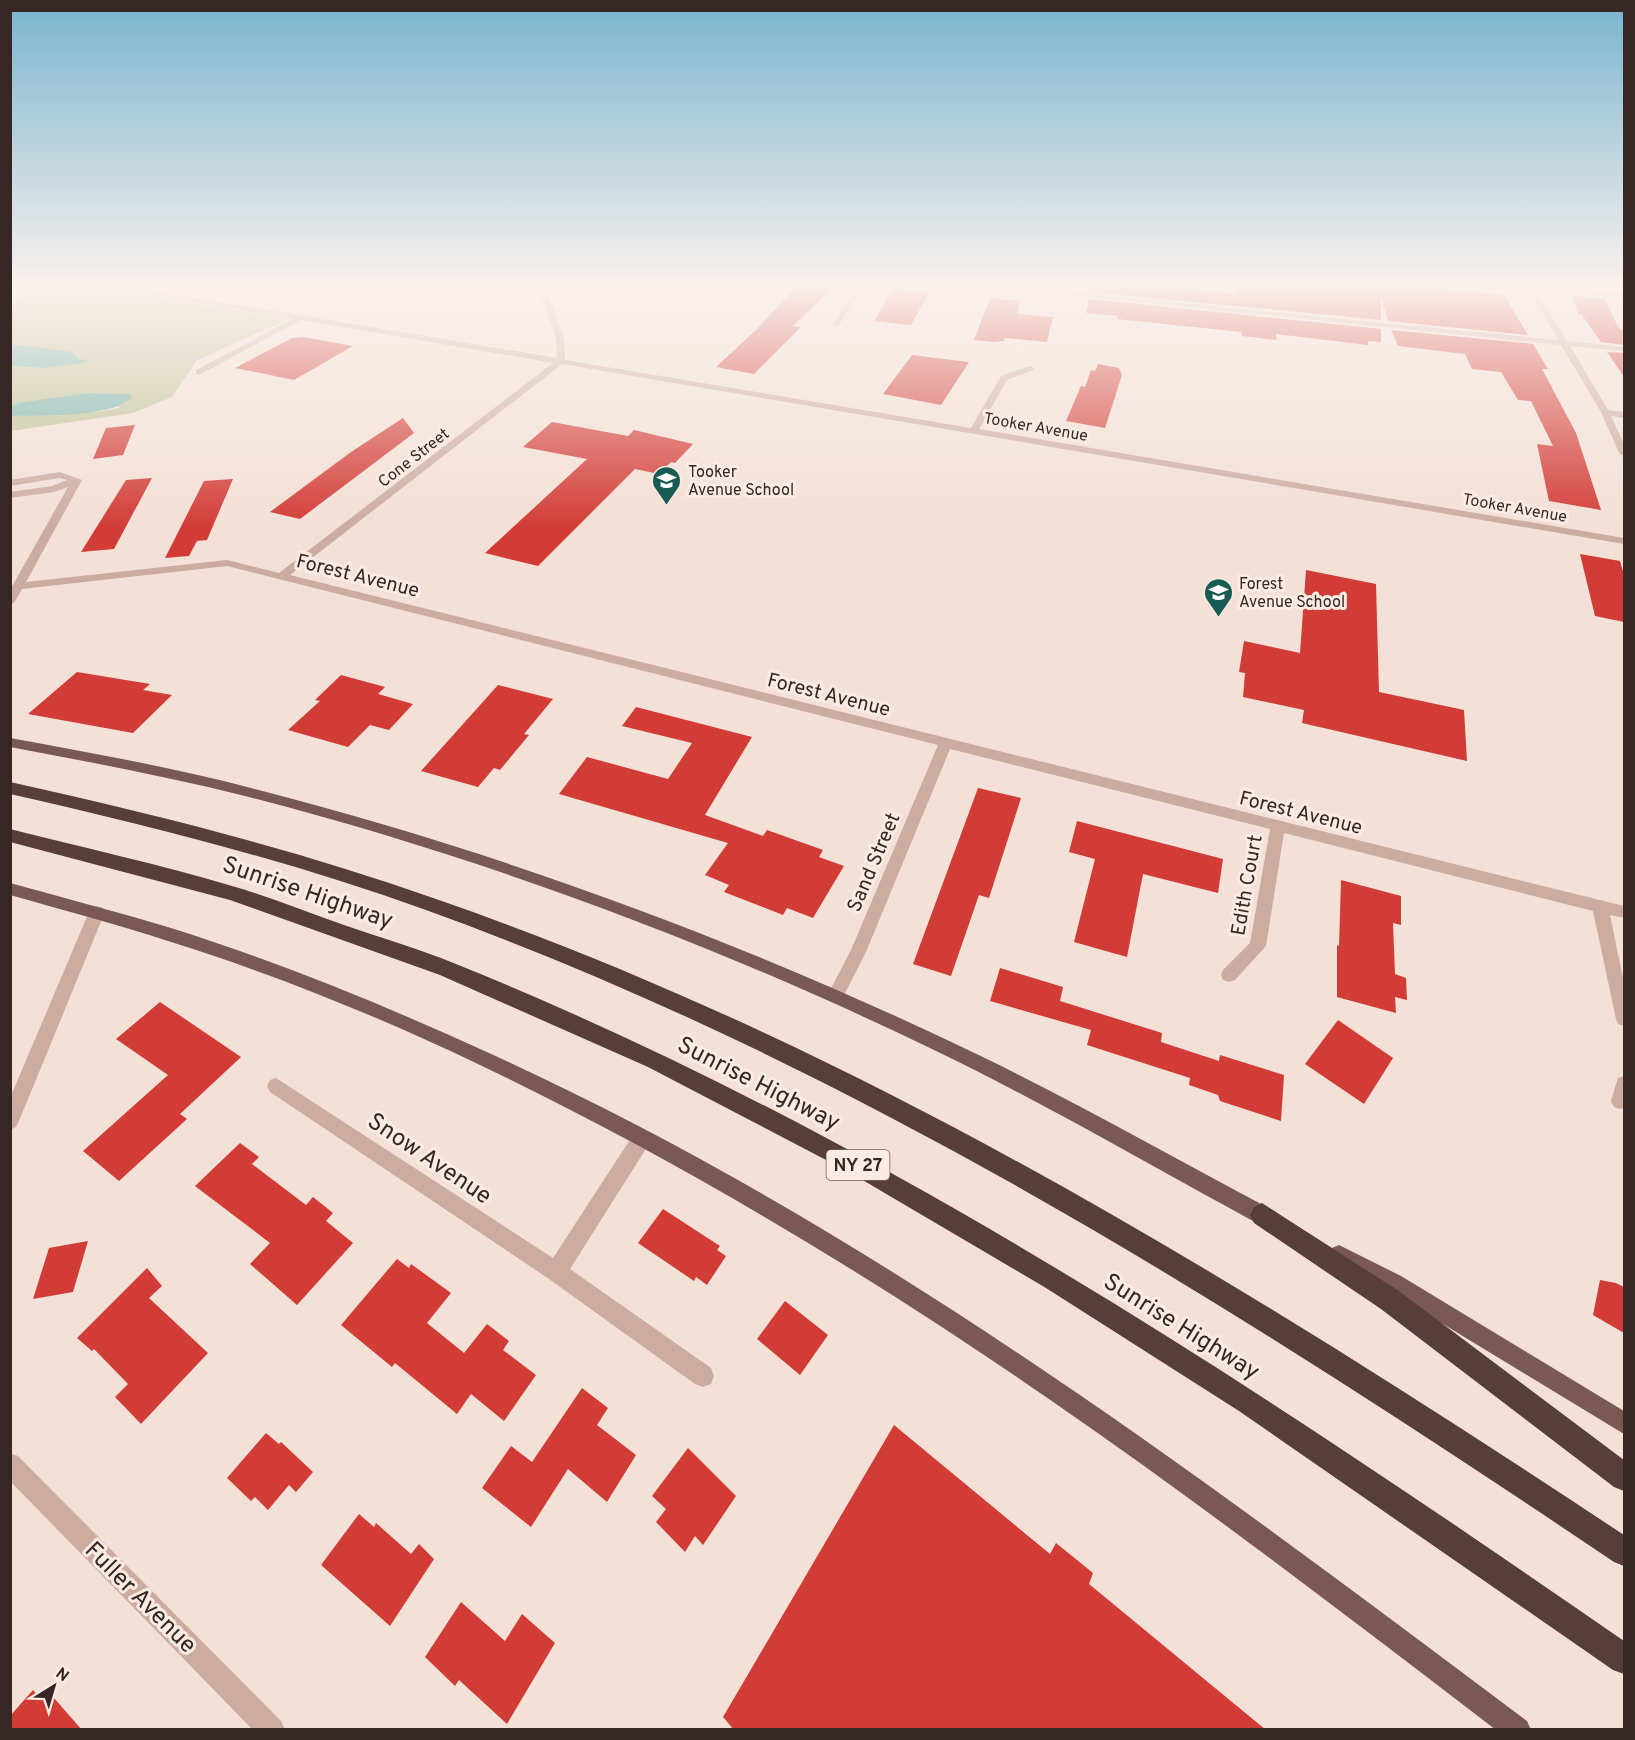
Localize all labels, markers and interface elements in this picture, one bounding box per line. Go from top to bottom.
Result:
street label: Tooker Avenue [982,409,1089,447]
street label: Cone Street [375,425,454,493]
place label: Tooker Avenue School [688,463,794,501]
school or university icon: Tooker Avenue School [651,464,683,506]
street label: Tooker Avenue [1461,490,1568,528]
street label: Forest Avenue [293,549,422,605]
place label: Forest Avenue School [1239,575,1345,613]
school or university icon: Forest Avenue School [1202,576,1234,618]
street label: Forest Avenue [764,668,893,724]
street label: Forest Avenue [1236,786,1365,842]
street label: Sand Street [842,809,907,916]
street label: Edith Court [1226,833,1270,938]
street label: Sunrise Highway [218,851,397,937]
street label: Sunrise Highway [672,1031,844,1139]
street label: Snow Avenue [361,1107,497,1212]
road number: NY 27 [826,1150,890,1180]
street label: Sunrise Highway [1097,1268,1265,1388]
street label: Fuller Avenue [77,1536,202,1661]
north arrow [24,1656,84,1716]
text: N [51,1664,72,1687]

